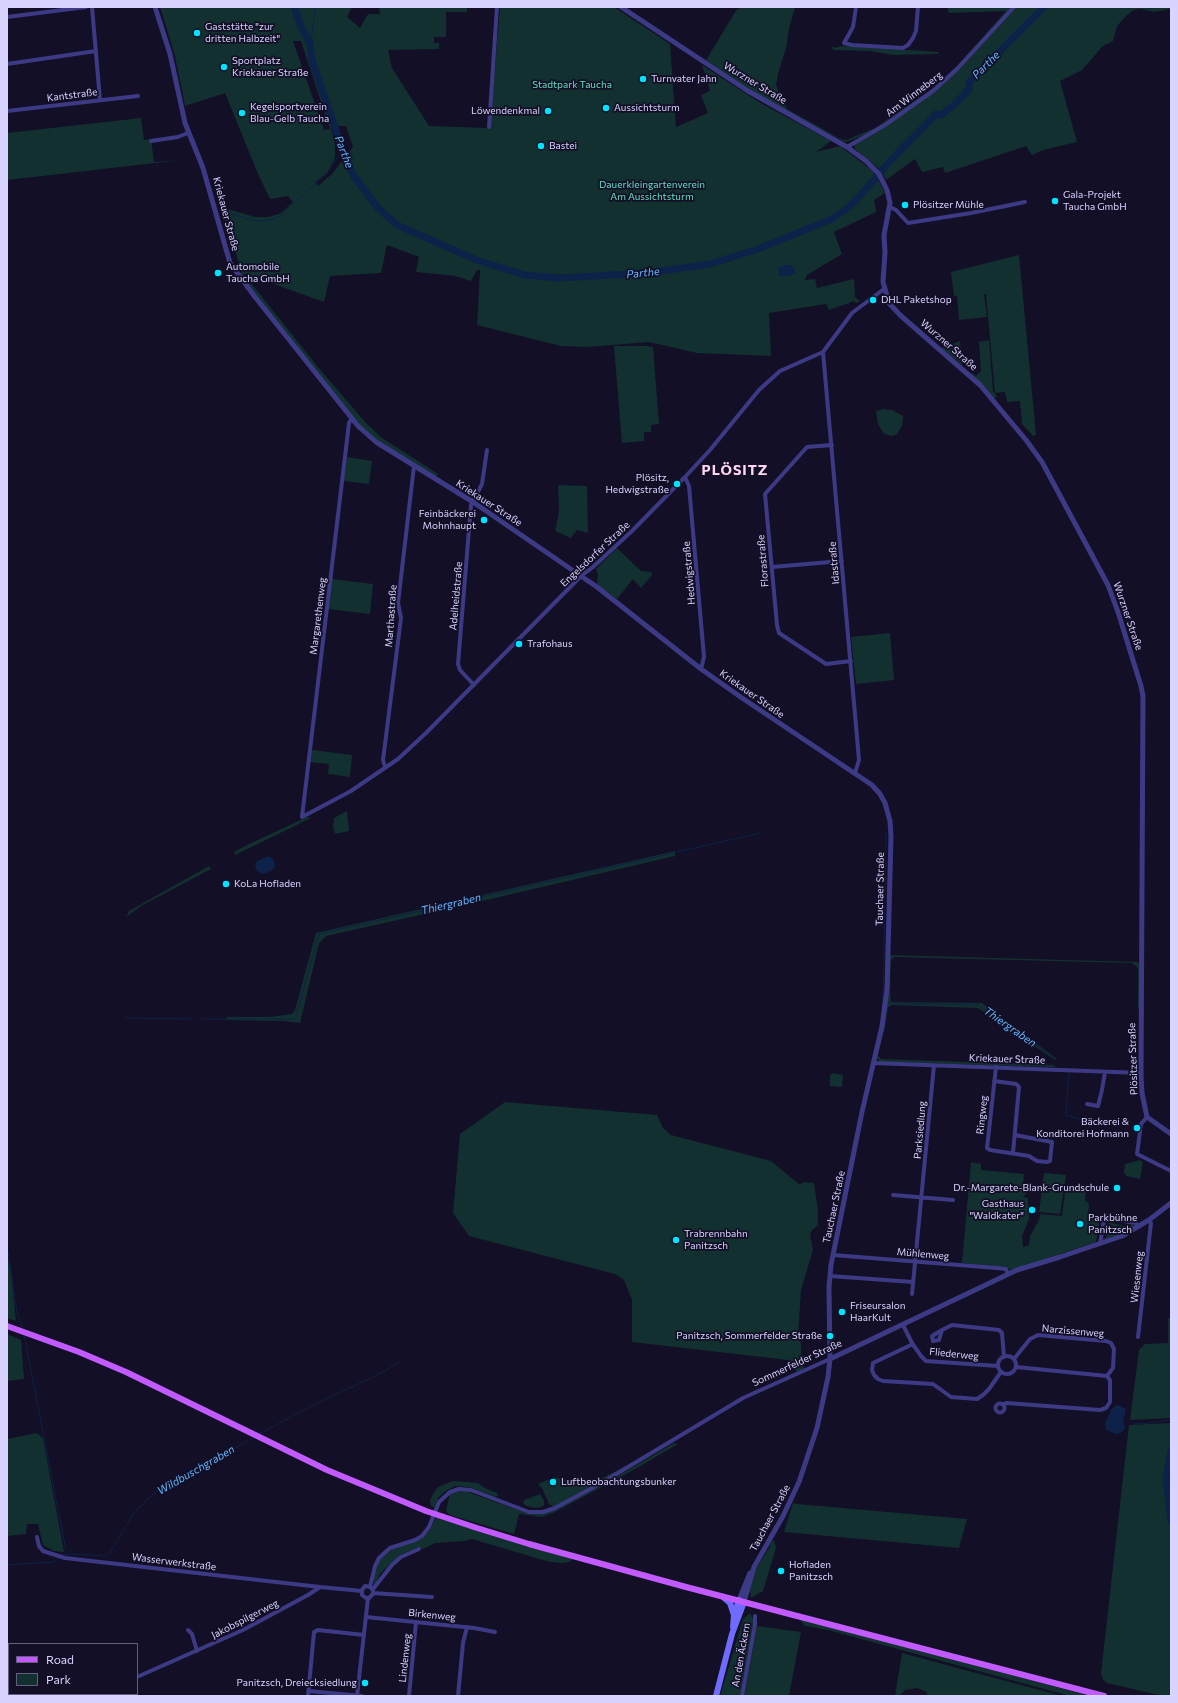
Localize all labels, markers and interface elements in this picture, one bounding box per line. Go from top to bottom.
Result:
place label: Gaststätte "zur dritten Halbzeit" [205,21,280,44]
marker: Gaststätte "zur dritten Halbzeit" [192,28,202,38]
water label: Parthe [969,48,1003,82]
place label: Sportplatz Kriekauer Straße [232,55,308,78]
street label: Wurzner Straße [721,59,789,107]
marker: Sportplatz Kriekauer Straße [219,62,229,72]
street label: Am Winneberg [883,69,945,119]
place label: Turnvater Jahn [651,73,717,85]
marker: Turnvater Jahn [638,74,648,84]
park label: Stadtpark Taucha [532,79,612,91]
street label: Kantstraße [46,86,98,104]
place label: Kegelsportverein Blau-Gelb Taucha [250,101,329,124]
place label: Aussichtsturm [614,102,680,114]
marker: Aussichtsturm [601,103,611,113]
place label: Löwendenkmal [471,105,540,117]
marker: Löwendenkmal [543,106,553,116]
marker: Kegelsportverein Blau-Gelb Taucha [237,108,247,118]
water label: Parthe [332,134,356,170]
place label: Bastei [549,140,577,152]
marker: Bastei [536,141,546,151]
street label: Kriekauer Straße [210,176,242,252]
park label: Dauerkleingartenverein Am Aussichtsturm [599,179,705,202]
place label: Gala-Projekt Taucha GmbH [1063,189,1127,212]
marker: Gala-Projekt Taucha GmbH [1050,196,1060,206]
place label: Plösitzer Mühle [913,199,984,211]
marker: Plösitzer Mühle [900,200,910,210]
place label: Automobile Taucha GmbH [226,261,290,284]
water label: Parthe [626,265,660,281]
marker: Automobile Taucha GmbH [213,268,223,278]
place label: DHL Paketshop [881,294,952,306]
marker: DHL Paketshop [868,295,878,305]
street label: Wurzner Straße [918,317,980,373]
district label: PLÖSITZ [702,462,768,478]
place label: Plösitz, Hedwigstraße [605,472,669,496]
street label: Kriekauer Straße [454,477,524,529]
marker: Plösitz, Hedwigstraße [672,479,682,489]
place label: Feinbäckerei Mohnhaupt [419,508,476,532]
marker: Feinbäckerei Mohnhaupt [479,515,489,525]
street label: Engelsdorfer Straße [558,519,632,589]
street label: Florastraße [755,534,771,588]
street label: Hedwigstraße [680,541,698,605]
street label: Idastraße [826,541,842,585]
street label: Adelheidstraße [447,561,465,631]
street label: Margarethenweg [307,577,329,655]
street label: Wurzner Straße [1111,580,1145,652]
street label: Marthastraße [383,584,399,648]
place label: Trafohaus [527,638,572,650]
marker: Trafohaus [514,639,524,649]
street label: Kriekauer Straße [717,667,787,721]
street label: Tauchaer Straße [873,852,887,926]
place label: KoLa Hofladen [234,878,301,890]
marker: KoLa Hofladen [221,879,231,889]
water label: Thiergraben [420,891,482,917]
water label: Thiergraben [981,1004,1039,1050]
street label: Plösitzer Straße [1126,1023,1140,1095]
street label: Kriekauer Straße [969,1052,1045,1066]
street label: Ringweg [974,1095,990,1135]
street label: Parksiedlung [911,1100,929,1160]
place label: Bäckerei & Konditorei Hofmann [1036,1116,1129,1140]
marker: Bäckerei & Konditorei Hofmann [1132,1123,1142,1133]
street label: Tauchaer Straße [820,1170,848,1244]
place label: Dr.-Margarete-Blank-Grundschule [953,1182,1109,1194]
marker: Dr.-Margarete-Blank-Grundschule [1112,1183,1122,1193]
place label: Gasthaus "Waldkater" [969,1198,1024,1222]
marker: Gasthaus "Waldkater" [1027,1205,1037,1215]
place label: Parkbühne Panitzsch [1088,1212,1137,1236]
marker: Parkbühne Panitzsch [1075,1219,1085,1229]
place label: Trabrennbahn Panitzsch [684,1228,748,1252]
marker: Trabrennbahn Panitzsch [671,1235,681,1245]
street label: Mühlenweg [896,1246,950,1262]
street label: Wiesenweg [1128,1251,1146,1303]
place label: Friseursalon HaarKult [850,1300,905,1324]
marker: Friseursalon HaarKult [837,1307,847,1317]
street label: Narzissenweg [1041,1322,1105,1340]
place label: Panitzsch, Sommerfelder Straße [676,1330,822,1342]
marker: Panitzsch, Sommerfelder Straße [825,1331,835,1341]
street label: Sommerfelder Straße [750,1337,844,1389]
street label: Fliederweg [929,1345,979,1363]
water label: Wildbuschgraben [155,1442,237,1498]
place label: Luftbeobachtungsbunker [561,1476,676,1488]
marker: Luftbeobachtungsbunker [548,1477,558,1487]
street label: Tauchaer Straße [747,1483,793,1553]
street label: Wasserwerkstraße [131,1551,217,1573]
place label: Hofladen Panitzsch [789,1559,833,1582]
marker: Hofladen Panitzsch [776,1566,786,1576]
street label: Jakobspilgerweg [209,1597,281,1641]
street label: Birkenweg [408,1607,456,1623]
street label: An den Äckern [729,1622,753,1688]
street label: Lindenweg [396,1633,414,1683]
legend [8,1643,138,1695]
text: Road [46,1652,74,1666]
text: Park [46,1672,71,1686]
place label: Panitzsch, Dreiecksiedlung [237,1677,357,1689]
marker: Panitzsch, Dreiecksiedlung [360,1678,370,1688]

